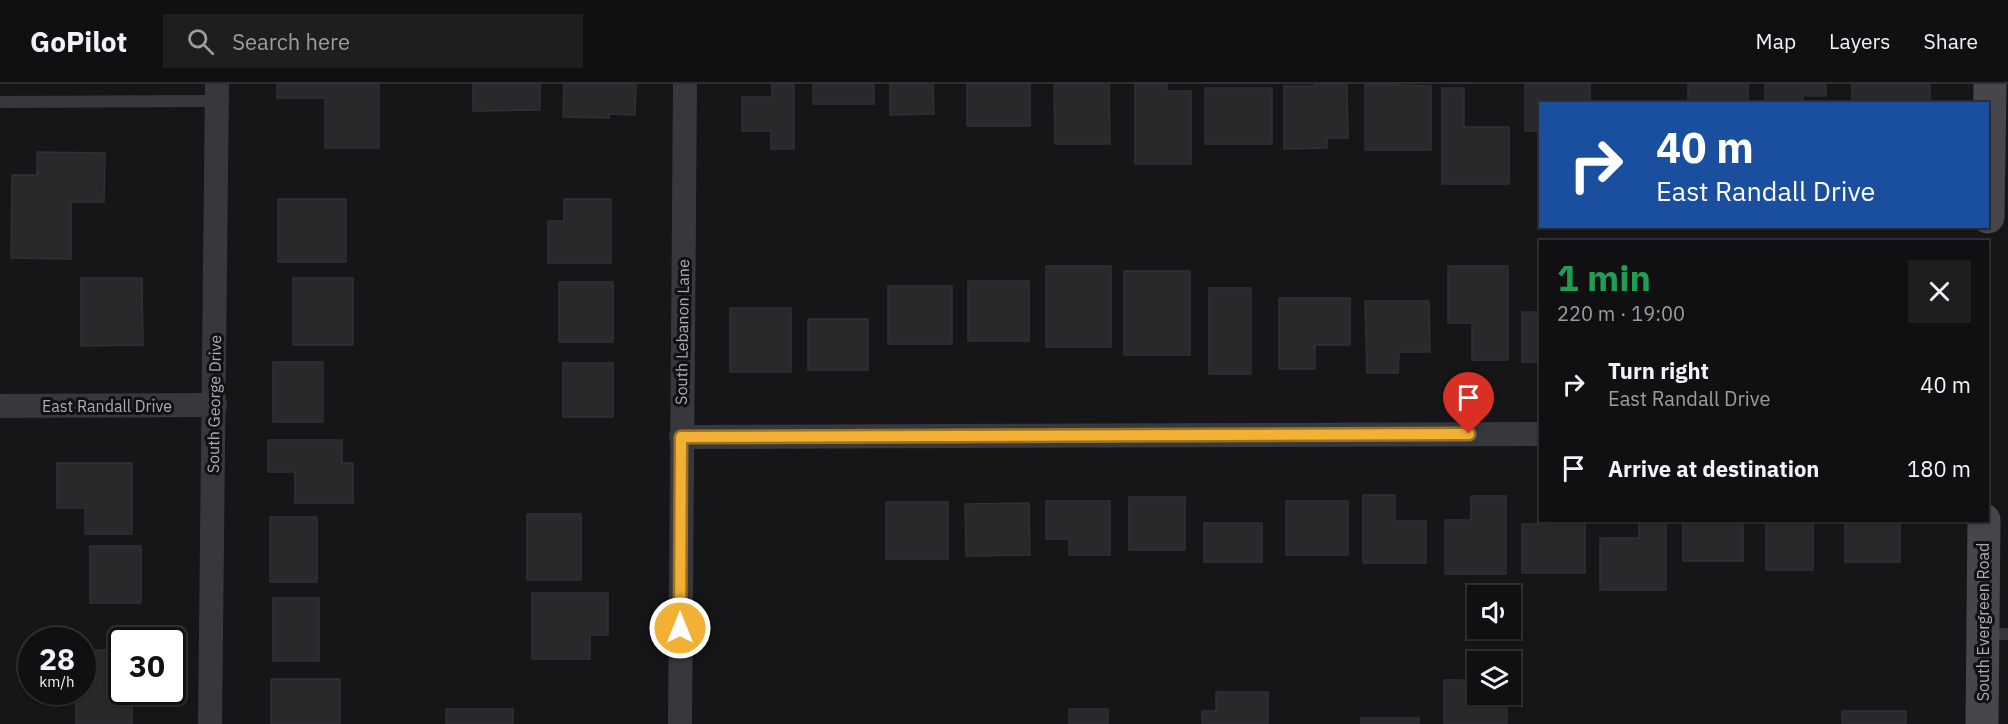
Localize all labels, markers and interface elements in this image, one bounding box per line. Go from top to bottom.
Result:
search box [163,14,583,68]
text: GoPilot [30,23,127,60]
icon: search [184,25,217,58]
text: Search here [232,27,350,56]
text: Map [1756,27,1796,55]
text: Layers [1829,27,1891,55]
text: Share [1924,27,1978,55]
text: 40 m [1656,120,1754,175]
icon: right [1557,126,1635,204]
text: East Randall Drive [1656,173,1875,208]
text: 1 min [1557,254,1651,301]
street label: South Lebanon Lane [671,259,693,405]
button: close [1908,260,1971,323]
text: 220 m · 19:00 [1557,300,1685,327]
street label: South George Drive [203,335,225,473]
text: Turn right [1608,356,1709,385]
icon: right [1557,368,1590,401]
text: 40 m [1920,370,1971,399]
pin [1443,372,1494,434]
icon: arrive [1452,381,1485,414]
text: East Randall Drive [1608,385,1771,412]
street label: East Randall Drive [42,396,172,416]
icon: arrive [1557,452,1590,485]
text: Arrive at destination [1608,454,1819,483]
text: 180 m [1907,454,1971,483]
street label: South Evergreen Road [1973,543,1993,701]
map controls [1467,585,1521,705]
button: sound [1467,585,1521,639]
position arrow [648,596,712,660]
speed limit sign: 30 [108,627,186,705]
text: 28 [39,639,75,678]
button: layers [1467,651,1521,705]
text: km/h [39,672,75,691]

